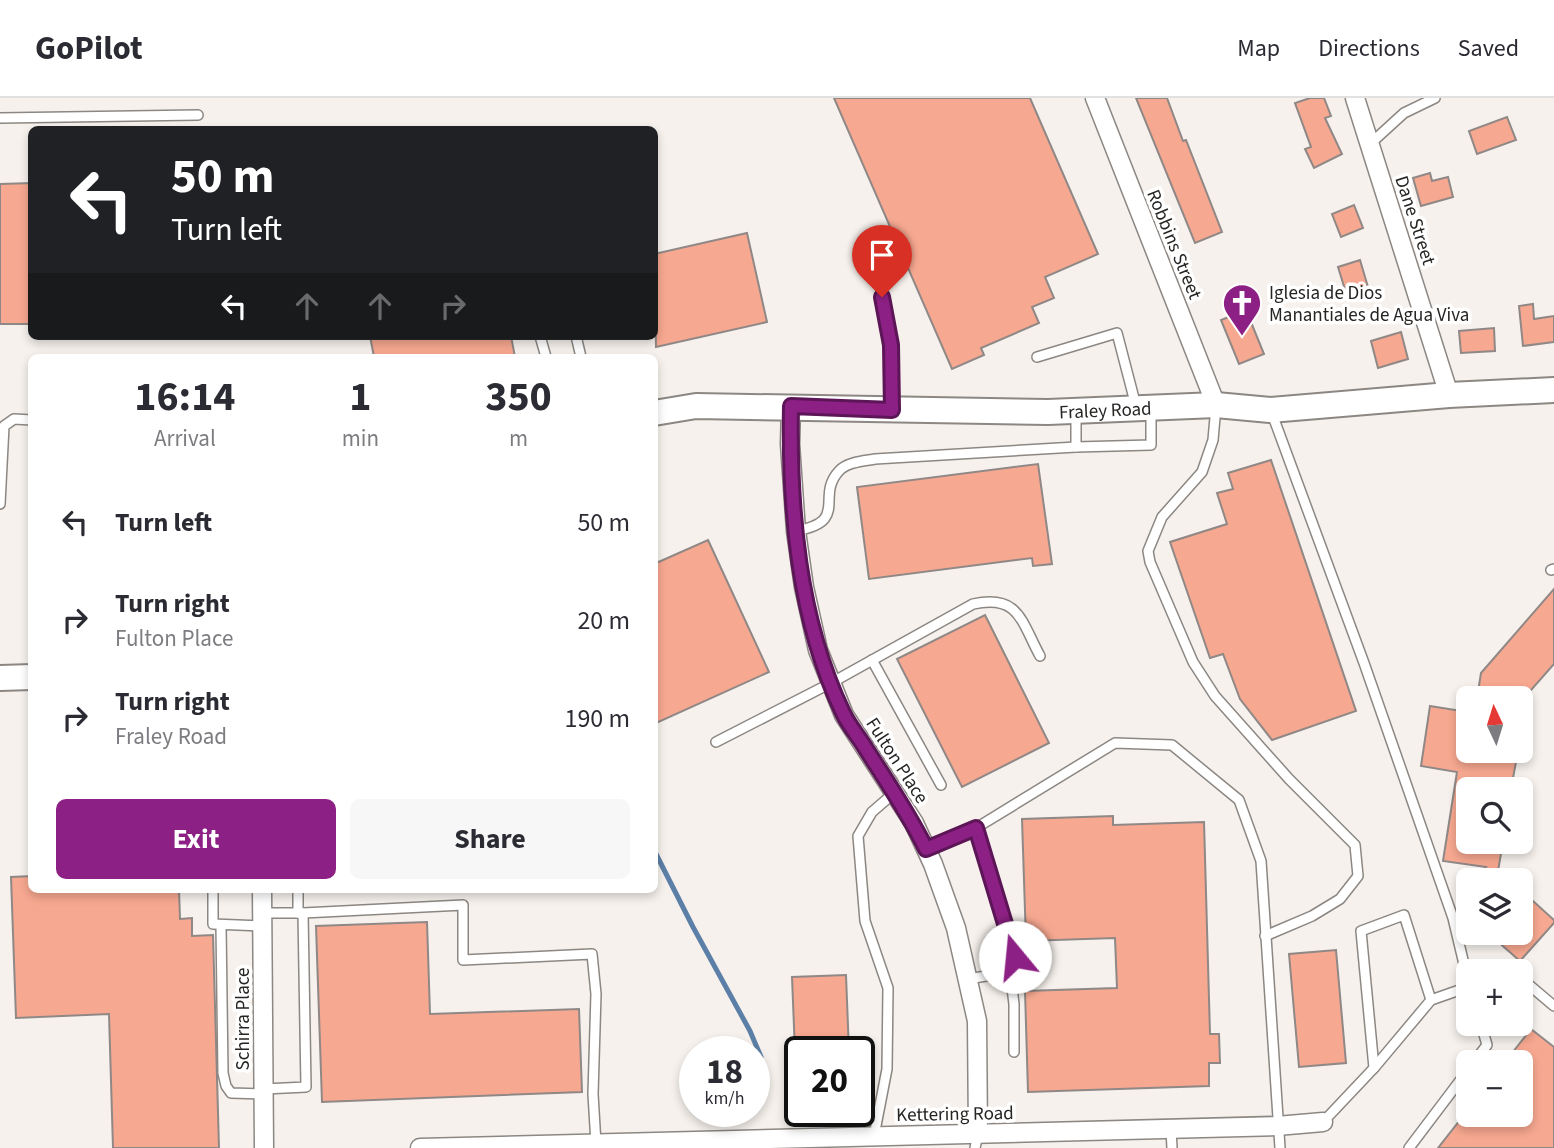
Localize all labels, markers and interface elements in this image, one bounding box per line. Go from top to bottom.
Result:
text: GoPilot [35,25,143,72]
text: Map [1237,31,1280,66]
text: Directions [1318,31,1420,66]
text: Saved [1458,31,1519,66]
text: 50 m [171,142,275,212]
icon: left [56,154,147,245]
street label: Dane Street [1387,172,1442,269]
street label: Robbins Street [1139,186,1208,304]
text: Turn left [171,207,282,253]
pin [852,225,912,297]
icon: arrive [863,236,901,274]
place label: Iglesia de Dios Manantiales de Agua Viva [1269,280,1469,329]
church icon: Iglesia de Dios Manantiales de Agua Viva [1221,282,1263,337]
icon: left [215,287,253,325]
icon: ahead [288,287,326,325]
icon: ahead [361,287,399,325]
icon: right [434,287,472,325]
text: 16:14 [134,367,236,427]
text: 1 [349,367,371,427]
text: 350 [485,367,552,427]
street label: Fraley Road [1059,396,1152,427]
text: Arrival [154,422,216,455]
text: min [342,422,379,455]
text: m [509,422,528,455]
icon: left [56,503,94,541]
text: Turn left [115,504,212,541]
text: 50 m [577,504,630,541]
text: Turn right [115,585,230,622]
icon: right [56,601,94,639]
text: 20 m [577,602,630,639]
text: Fulton Place [115,622,233,655]
text: Turn right [115,683,230,720]
north arrow [1456,686,1533,763]
map controls [1456,686,1533,1127]
icon: right [56,699,94,737]
text: 190 m [564,700,630,737]
street label: Fulton Place [859,712,935,809]
text: Fraley Road [115,720,227,753]
button: search [1456,777,1533,854]
button: Exit [56,799,336,879]
button: Share [350,799,630,879]
button: layers [1456,868,1533,945]
position arrow [978,920,1052,994]
button: + [1456,959,1533,1036]
street label: Schirra Place [230,968,257,1070]
speed limit sign: 20 [784,1036,875,1127]
text: 18 [706,1047,743,1097]
button: − [1456,1050,1533,1127]
text: km/h [705,1086,744,1111]
street label: Kettering Road [896,1100,1014,1129]

